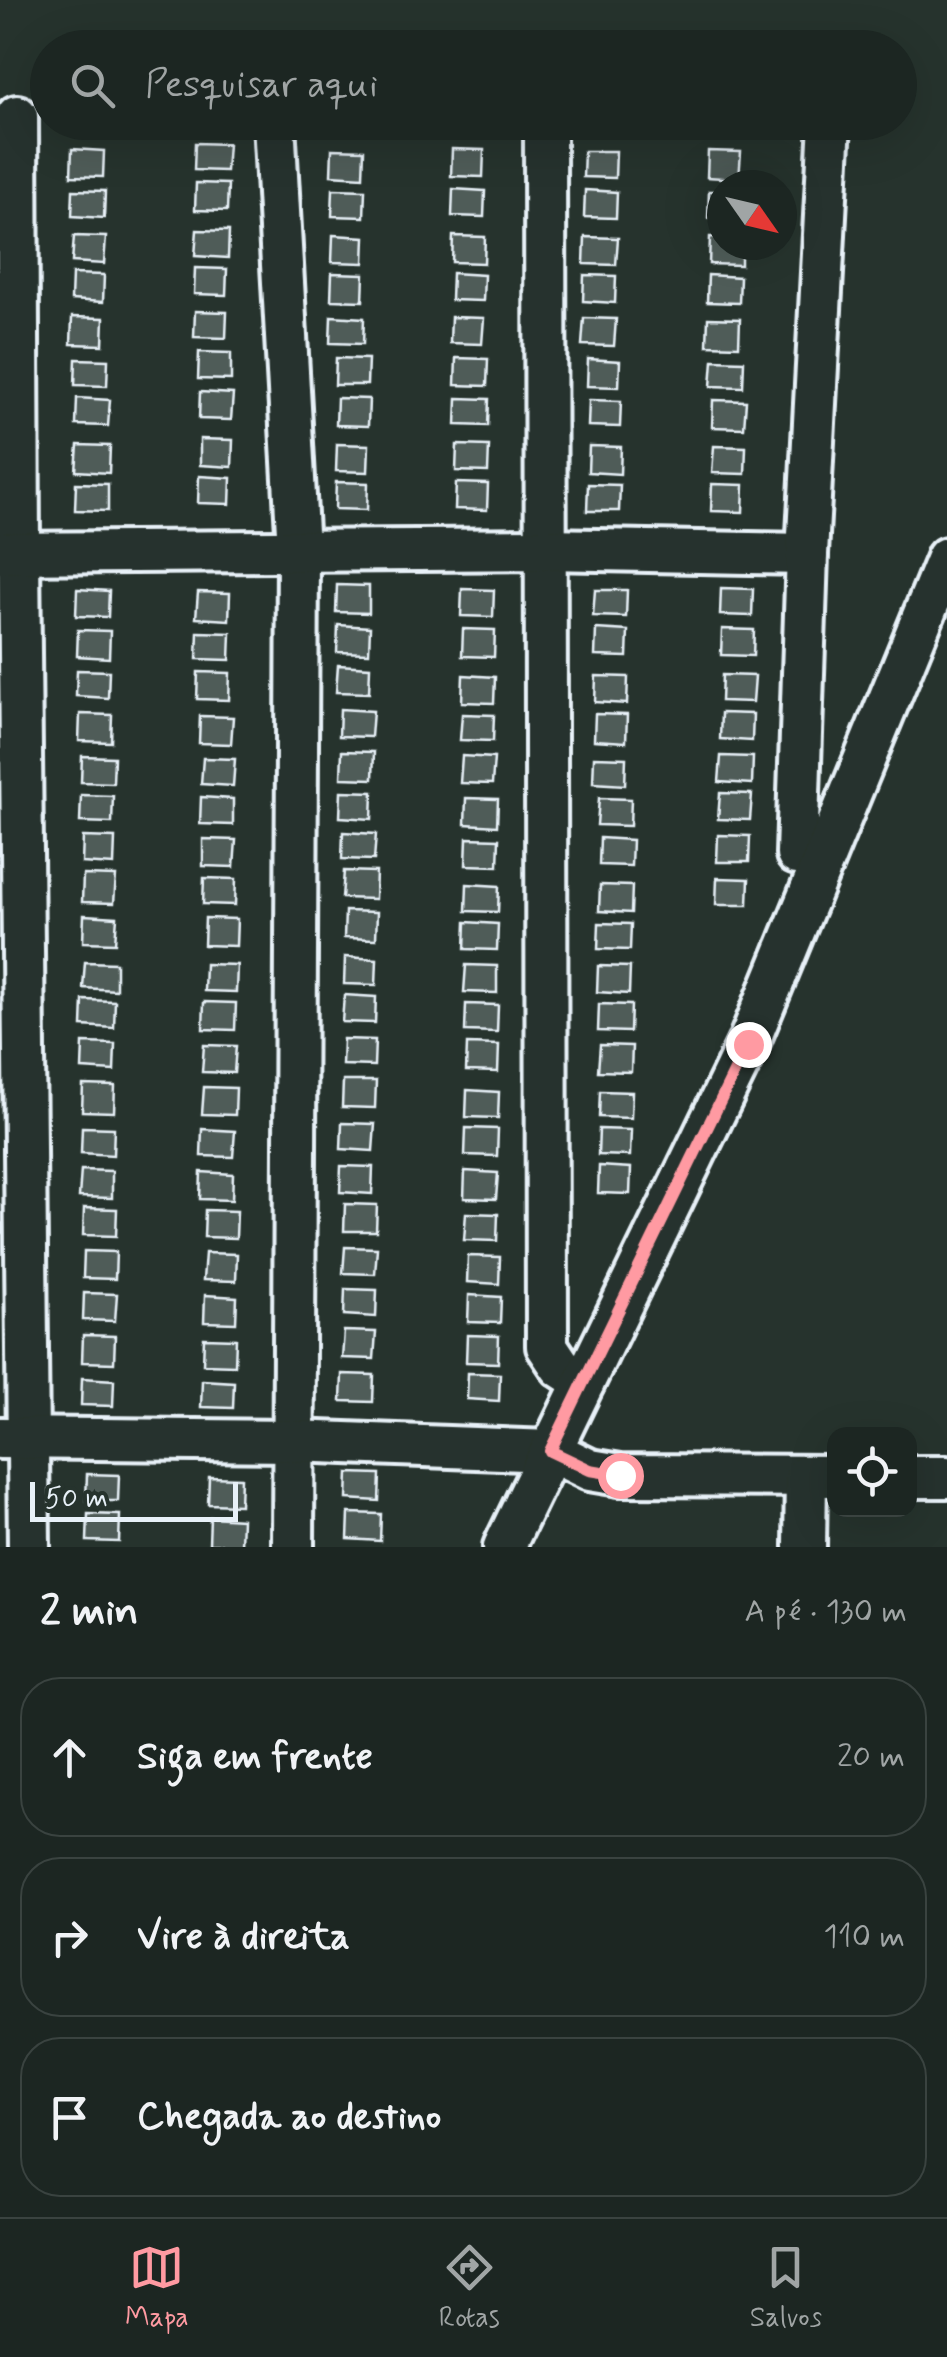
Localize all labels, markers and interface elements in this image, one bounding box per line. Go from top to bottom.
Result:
search box [30,30,917,140]
icon: search [65,58,120,113]
text: Pesquisar aqui [145,61,378,110]
north arrow [707,170,797,260]
route end [726,1022,772,1068]
map controls [827,1427,917,1517]
button: locate [827,1427,917,1517]
route start [598,1453,644,1499]
scale bar [30,1477,238,1522]
text: 50 m [45,1481,108,1518]
text: 2 min [40,1585,139,1640]
text: A pé · 130 m [745,1591,907,1633]
icon: ahead [42,1730,97,1785]
text: Siga em frente [137,1733,373,1782]
text: 20 m [837,1736,905,1778]
icon: right [42,1910,97,1965]
text: Vire à direita [137,1913,350,1962]
text: 110 m [824,1916,905,1958]
icon: arrive [42,2090,97,2145]
text: Chegada ao destino [137,2093,441,2142]
tab: Mapa [125,2240,189,2337]
tab: Rotas [439,2240,500,2337]
tab: Salvos [750,2240,822,2337]

